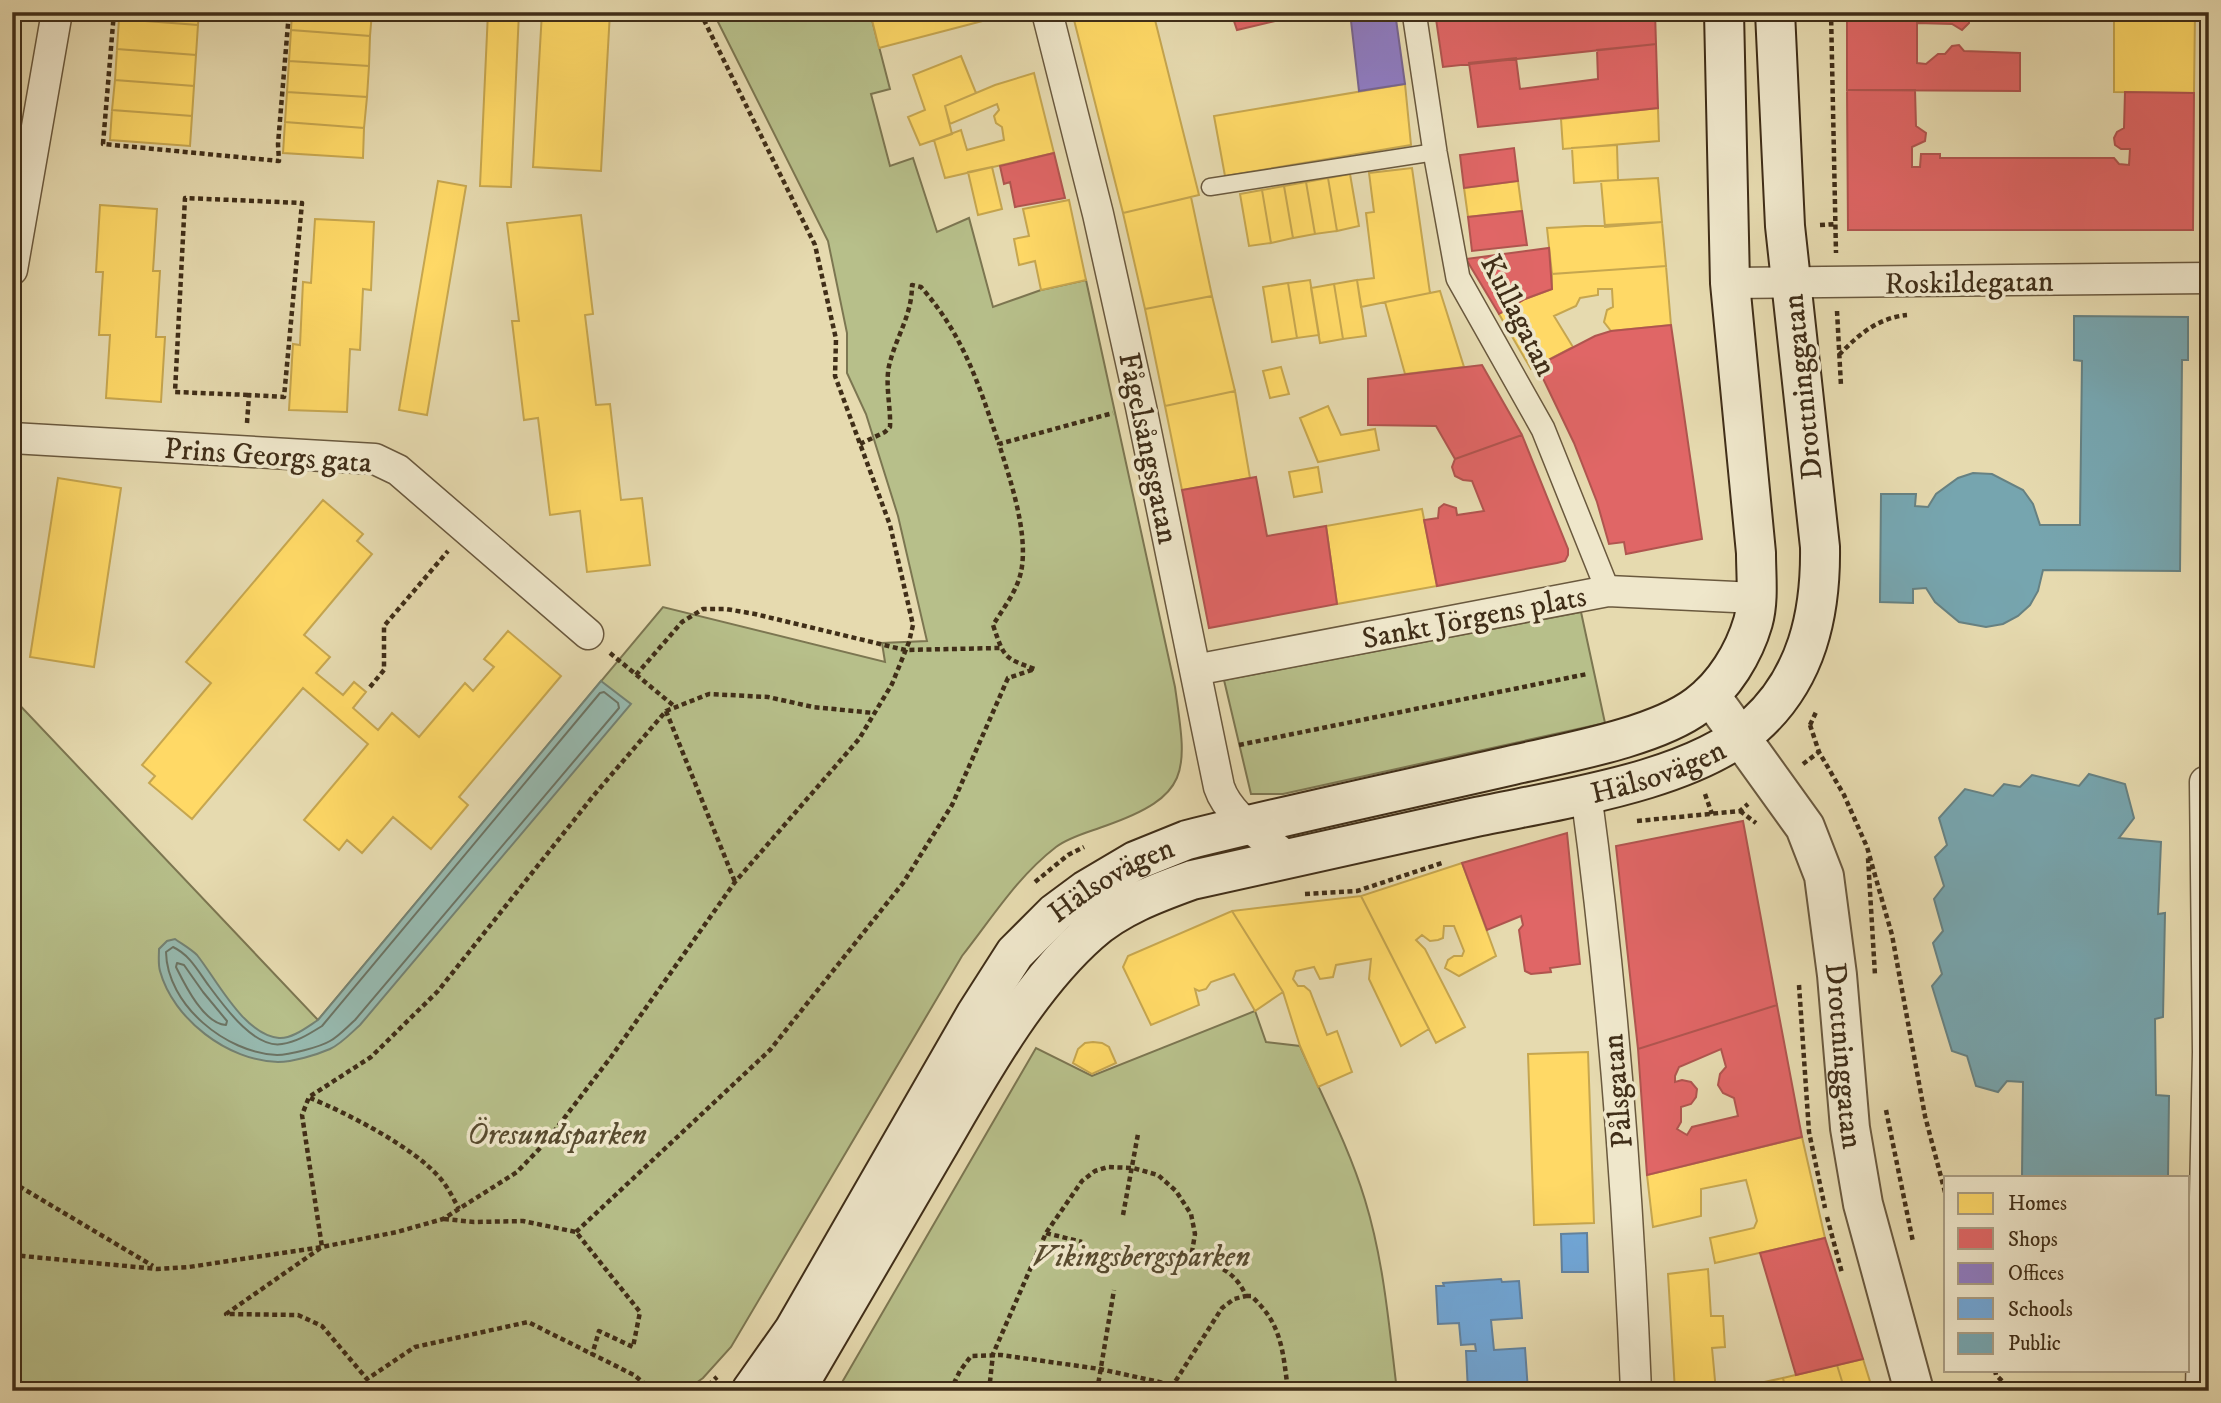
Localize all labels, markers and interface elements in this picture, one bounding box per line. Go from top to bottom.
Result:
street label: Kullagatan [1471,249,1564,383]
street label: Roskildegatan [1884,264,2054,303]
street label: Drottninggatan [1775,292,1832,481]
street label: Fågelsångsgatan [1109,349,1186,548]
street label: Prins Georgs gata [163,431,373,482]
street label: Sankt Jörgens plats [1359,579,1589,658]
street label: Hälsovägen [1587,732,1733,813]
street label: Hälsovägen [1041,830,1180,932]
street label: Drottninggatan [1816,961,1870,1152]
street label: Pålsgatan [1595,1032,1642,1150]
park label: Öresundsparken [467,1117,647,1154]
legend [1944,1176,2190,1372]
text: Homes [2008,1191,2067,1217]
text: Shops [2008,1227,2058,1253]
park label: Vikingsbergsparken [1032,1239,1250,1276]
text: Offices [2008,1261,2064,1287]
text: Schools [2008,1297,2073,1323]
text: Public [2008,1331,2061,1357]

